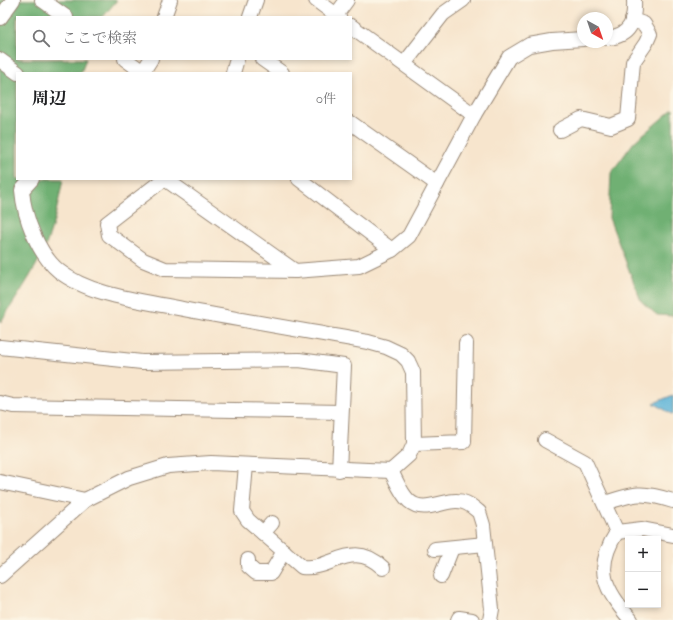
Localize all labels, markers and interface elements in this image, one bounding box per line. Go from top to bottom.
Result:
north arrow [577,12,613,48]
search box [16,16,352,60]
icon: search [30,27,52,49]
text: ここで検索 [62,29,137,50]
text: 周辺 [32,88,66,112]
text: 0件 [316,91,336,109]
map controls [625,536,661,608]
button: + [625,536,661,572]
button: − [625,572,661,608]

